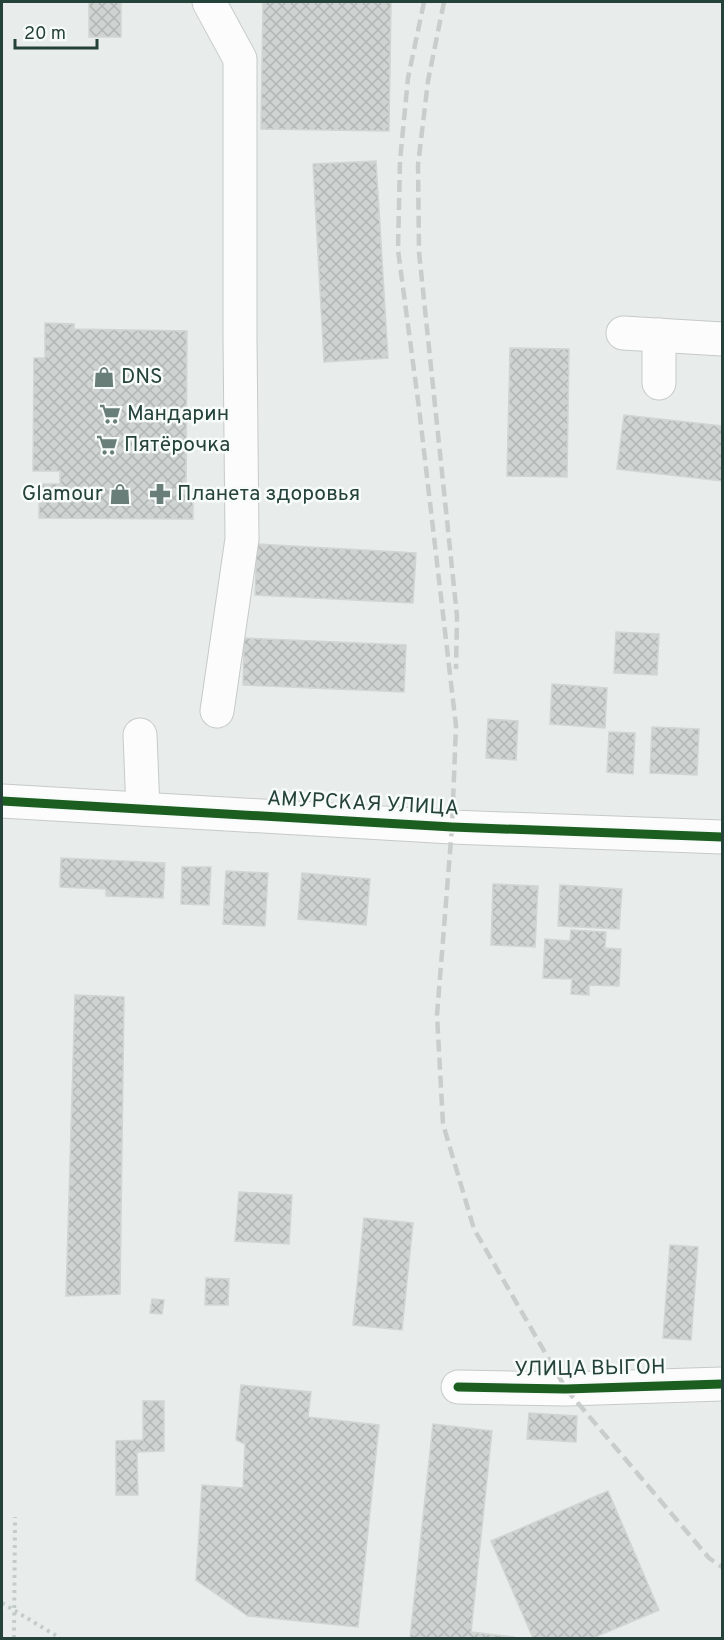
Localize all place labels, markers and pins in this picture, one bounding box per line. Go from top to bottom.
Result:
place label: DNS [121,364,163,391]
shop icon: DNS [92,365,116,389]
place label: Мандарин [127,401,229,428]
supermarket icon: Мандарин [98,402,122,426]
place label: Пятёрочка [124,432,230,459]
supermarket icon: Пятёрочка [95,433,119,457]
place label: Glamour [22,481,103,508]
place label: Планета здоровья [177,481,360,508]
shop icon: Glamour [108,482,132,506]
pharmacy icon: Планета здоровья [148,482,172,506]

